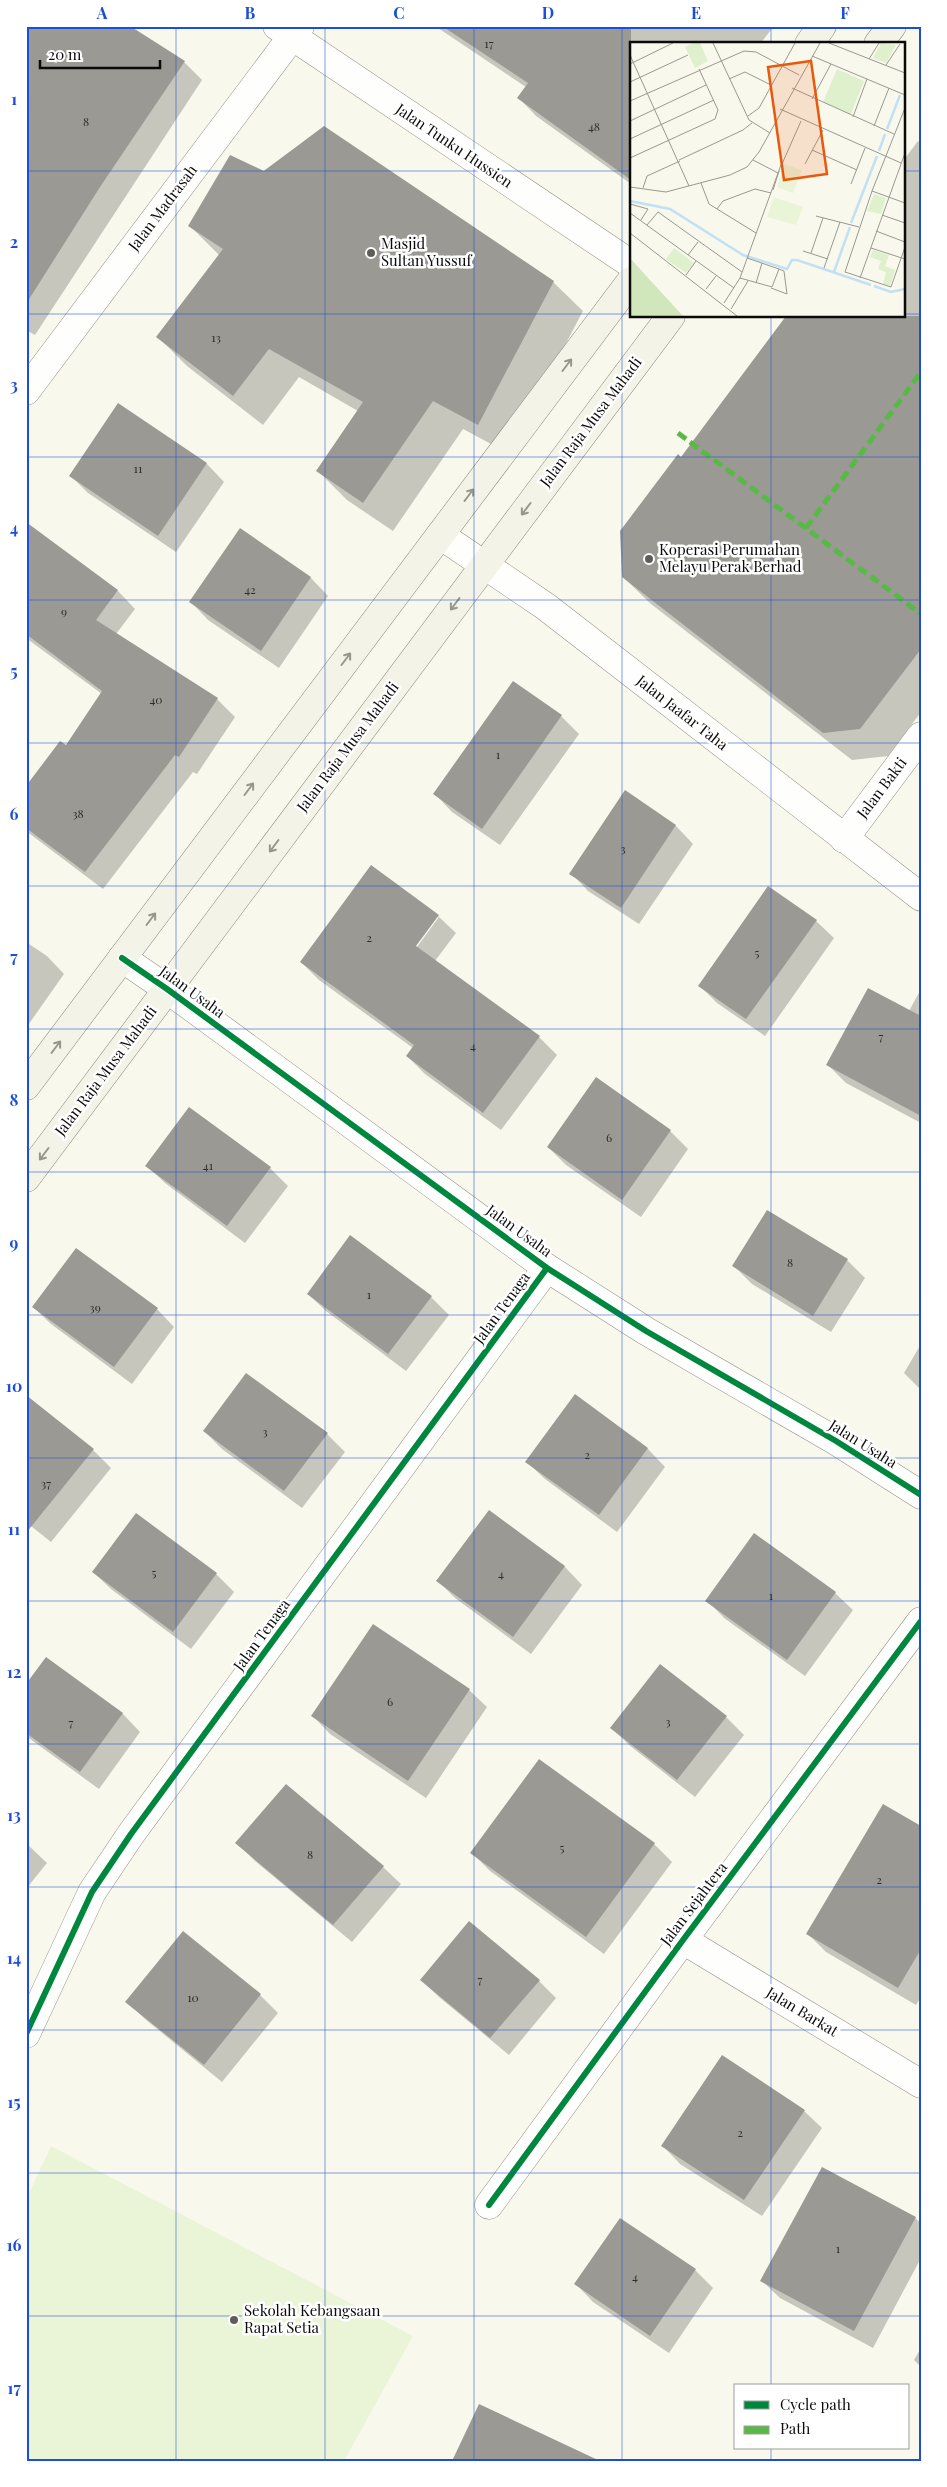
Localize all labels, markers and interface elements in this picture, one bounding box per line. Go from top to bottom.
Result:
text: A [96,2,108,23]
text: B [245,2,256,23]
text: C [393,2,405,23]
text: D [542,2,554,23]
text: E [691,2,701,23]
text: F [840,2,850,23]
house number: 17 [484,35,494,51]
scale bar [40,38,160,70]
inset map [630,42,904,318]
text: 20 m [48,44,82,64]
text: 1 [11,88,17,109]
street label: Jalan Tunku Hussien [391,98,517,192]
house number: 8 [83,113,89,129]
house number: 48 [588,118,600,134]
street label: Jalan Madrasah [123,160,201,255]
text: 2 [10,231,18,252]
place label: Masjid Sultan Yussuf [381,233,472,270]
marker: Masjid Sultan Yussuf [365,247,377,259]
house number: 13 [211,329,221,345]
street label: Jalan Raja Musa Mahadi [534,352,646,491]
one-way arrow [561,359,572,372]
text: 3 [10,374,18,395]
house number: 11 [134,460,143,476]
one-way arrow [464,488,474,502]
one-way arrow [520,502,531,515]
text: 4 [10,517,18,538]
place label: Koperasi Perumahan Melayu Perak Berhad [659,539,802,576]
marker: Koperasi Perumahan Melayu Perak Berhad [643,553,655,565]
house number: 42 [244,581,256,597]
one-way arrow [450,597,460,611]
house number: 9 [61,603,67,619]
one-way arrow [341,653,352,666]
text: 5 [10,660,18,681]
street label: Jalan Jaafar Taha [632,670,733,755]
street label: Jalan Raja Musa Mahadi [291,677,403,816]
house number: 40 [149,691,163,707]
house number: 1 [496,746,501,762]
street label: Jalan Bakti [851,752,911,823]
one-way arrow [244,782,254,796]
text: 6 [10,803,19,824]
house number: 38 [72,805,84,821]
one-way arrow [268,839,279,852]
house number: 3 [620,840,626,856]
one-way arrow [146,913,157,926]
house number: 2 [366,929,372,945]
house number: 5 [755,944,760,960]
text: 7 [10,946,18,967]
street label: Jalan Usaha [155,960,230,1022]
street label: Jalan Raja Musa Mahadi [49,1001,161,1140]
house number: 7 [879,1028,884,1044]
house number: 4 [470,1037,476,1053]
one-way arrow [50,1041,61,1054]
text: 8 [10,1089,19,1110]
house number: 6 [606,1129,612,1145]
one-way arrow [39,1147,49,1161]
house number: 41 [203,1157,214,1173]
street label: Jalan Usaha [482,1199,557,1261]
text: 9 [10,1232,19,1253]
house number: 8 [787,1254,793,1270]
street label: Jalan Tenaga [468,1267,534,1348]
house number: 1 [367,1286,372,1302]
house number: 39 [89,1299,101,1315]
text: 10 [6,1375,22,1396]
street label: Jalan Usaha [825,1414,902,1472]
house number: 3 [262,1423,268,1439]
house number: 2 [584,1446,590,1462]
house number: 37 [41,1475,51,1491]
text: 11 [8,1518,20,1539]
house number: 5 [152,1564,157,1580]
house number: 4 [498,1565,504,1581]
house number: 1 [769,1587,774,1603]
street label: Jalan Tenaga [228,1594,294,1675]
text: 12 [7,1661,21,1682]
house number: 6 [387,1693,393,1709]
house number: 3 [665,1713,671,1729]
house number: 7 [69,1714,74,1730]
text: 13 [7,1804,21,1825]
house number: 5 [560,1839,565,1855]
house number: 8 [307,1846,313,1862]
street label: Jalan Sejahtera [655,1857,731,1950]
house number: 2 [876,1871,882,1887]
text: 14 [7,1947,21,1968]
house number: 7 [478,1971,483,1987]
street label: Jalan Barkat [762,1981,843,2041]
house number: 10 [187,1989,199,2005]
text: 15 [7,2091,21,2112]
house number: 2 [737,2124,743,2140]
text: 16 [6,2234,22,2255]
house number: 1 [836,2240,841,2256]
house number: 4 [632,2268,638,2284]
place label: Sekolah Kebangsaan Rapat Setia [244,2300,381,2337]
marker: Sekolah Kebangsaan Rapat Setia [228,2314,240,2326]
text: 17 [7,2377,21,2398]
legend [734,2384,910,2450]
text: Cycle path [780,2394,851,2414]
text: Path [780,2418,810,2438]

